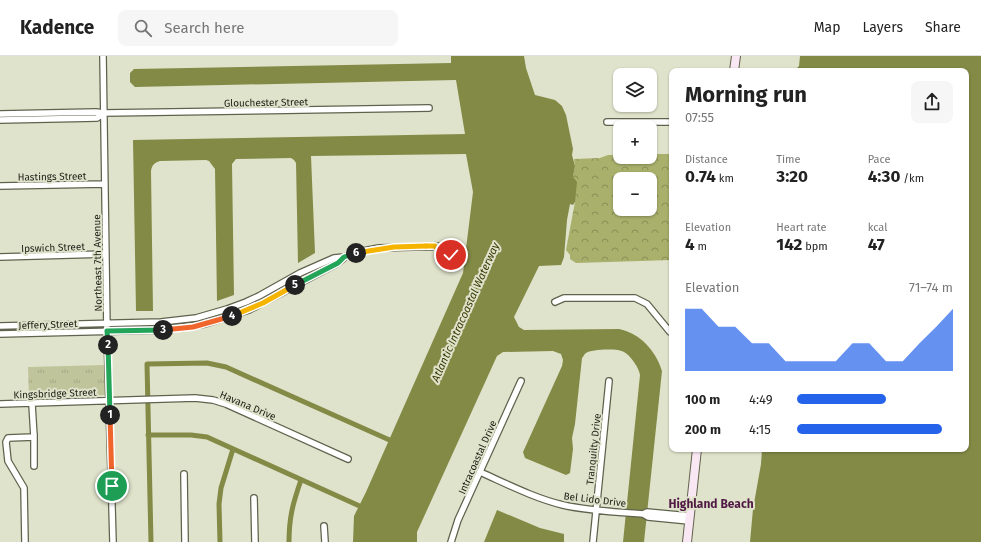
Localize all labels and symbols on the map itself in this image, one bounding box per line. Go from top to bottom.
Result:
street label: Glouchester Street [224,96,309,110]
street label: Hastings Street [18,170,87,184]
street label: Northeast 7th Avenue [91,214,105,312]
pin [434,238,468,272]
water label: Atlantic Intracoastal Waterway [428,240,502,385]
street label: Ipswich Street [21,241,86,255]
pin: 6 [346,243,366,263]
pin: 5 [285,275,305,295]
pin: 4 [222,306,242,326]
street label: Jeffery Street [18,318,78,332]
pin: 3 [153,320,173,340]
pin: 2 [98,335,118,355]
street label: Kingsbridge Street [13,387,97,401]
street label: Havana Drive [218,389,277,423]
pin: 1 [100,405,120,425]
street label: Tranquilty Drive [584,413,604,485]
street label: Intracoastal Drive [456,419,500,496]
pin [95,469,129,503]
street label: Bel Lido Drive [563,490,627,510]
district label: Highland Beach [668,497,754,511]

